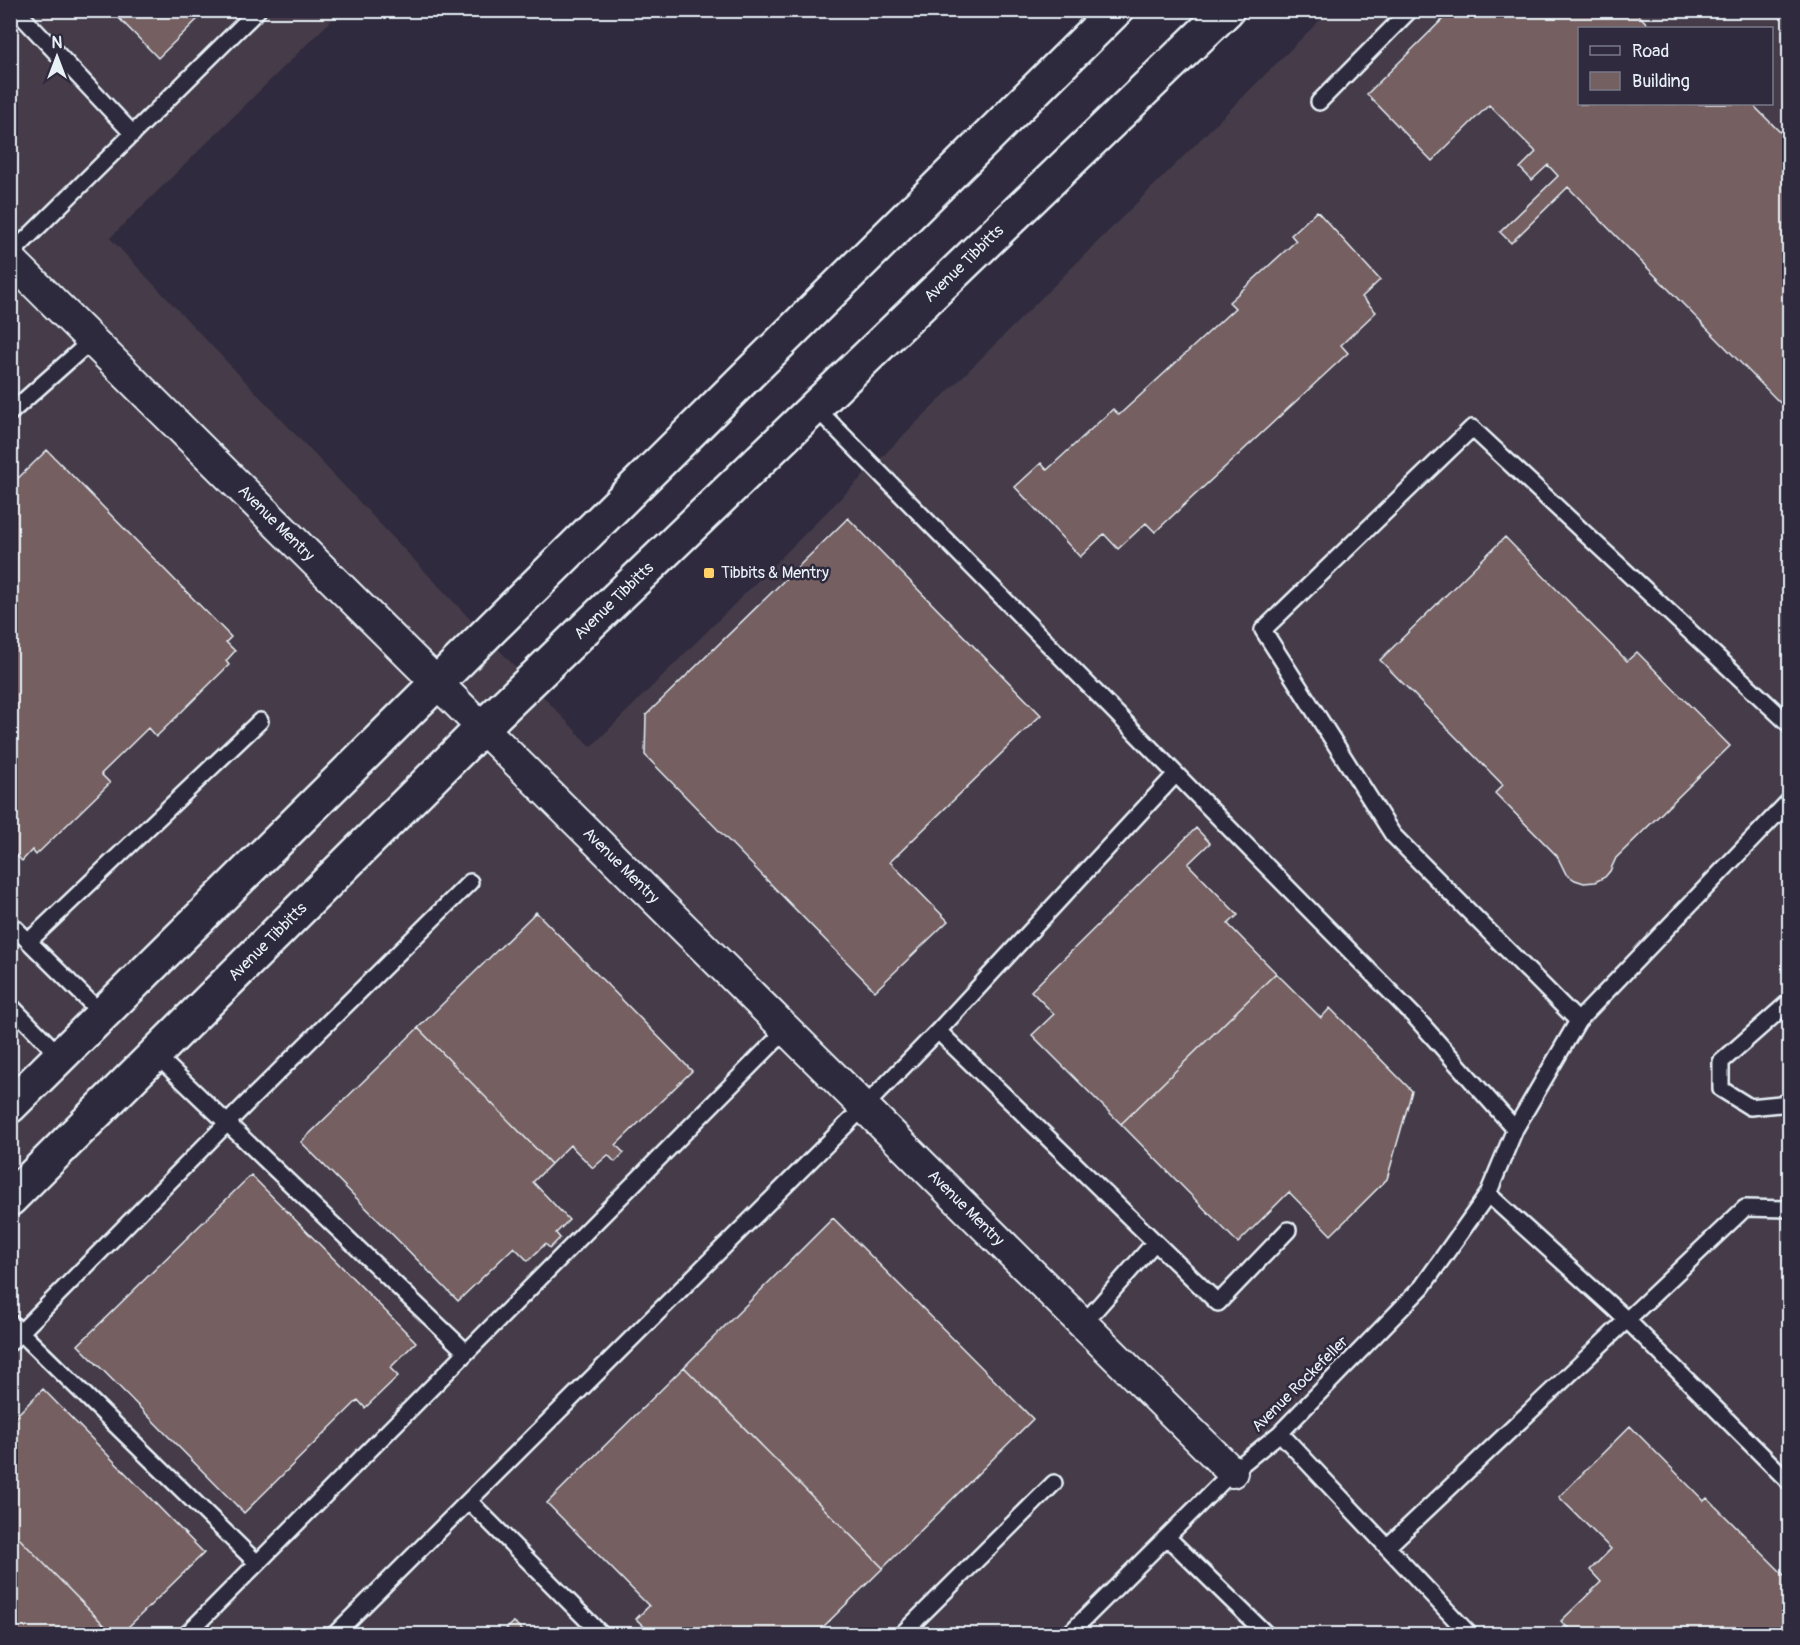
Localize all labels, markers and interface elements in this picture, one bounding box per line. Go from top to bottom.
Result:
north arrow [27,27,87,87]
legend [1578,27,1773,105]
text: N [52,33,63,53]
text: Road [1632,40,1669,63]
text: Building [1632,70,1690,93]
street label: Avenue Tibbitts [920,221,1008,307]
street label: Avenue Mentry [234,481,319,566]
street label: Avenue Tibbitts [570,558,658,644]
place label: Tibbits & Mentry [721,563,829,583]
marker: Tibbits & Mentry [702,566,716,580]
street label: Avenue Mentry [579,823,664,908]
street label: Avenue Tibbitts [224,898,311,985]
street label: Avenue Mentry [924,1166,1009,1250]
street label: Avenue Rockefeller [1248,1332,1352,1436]

